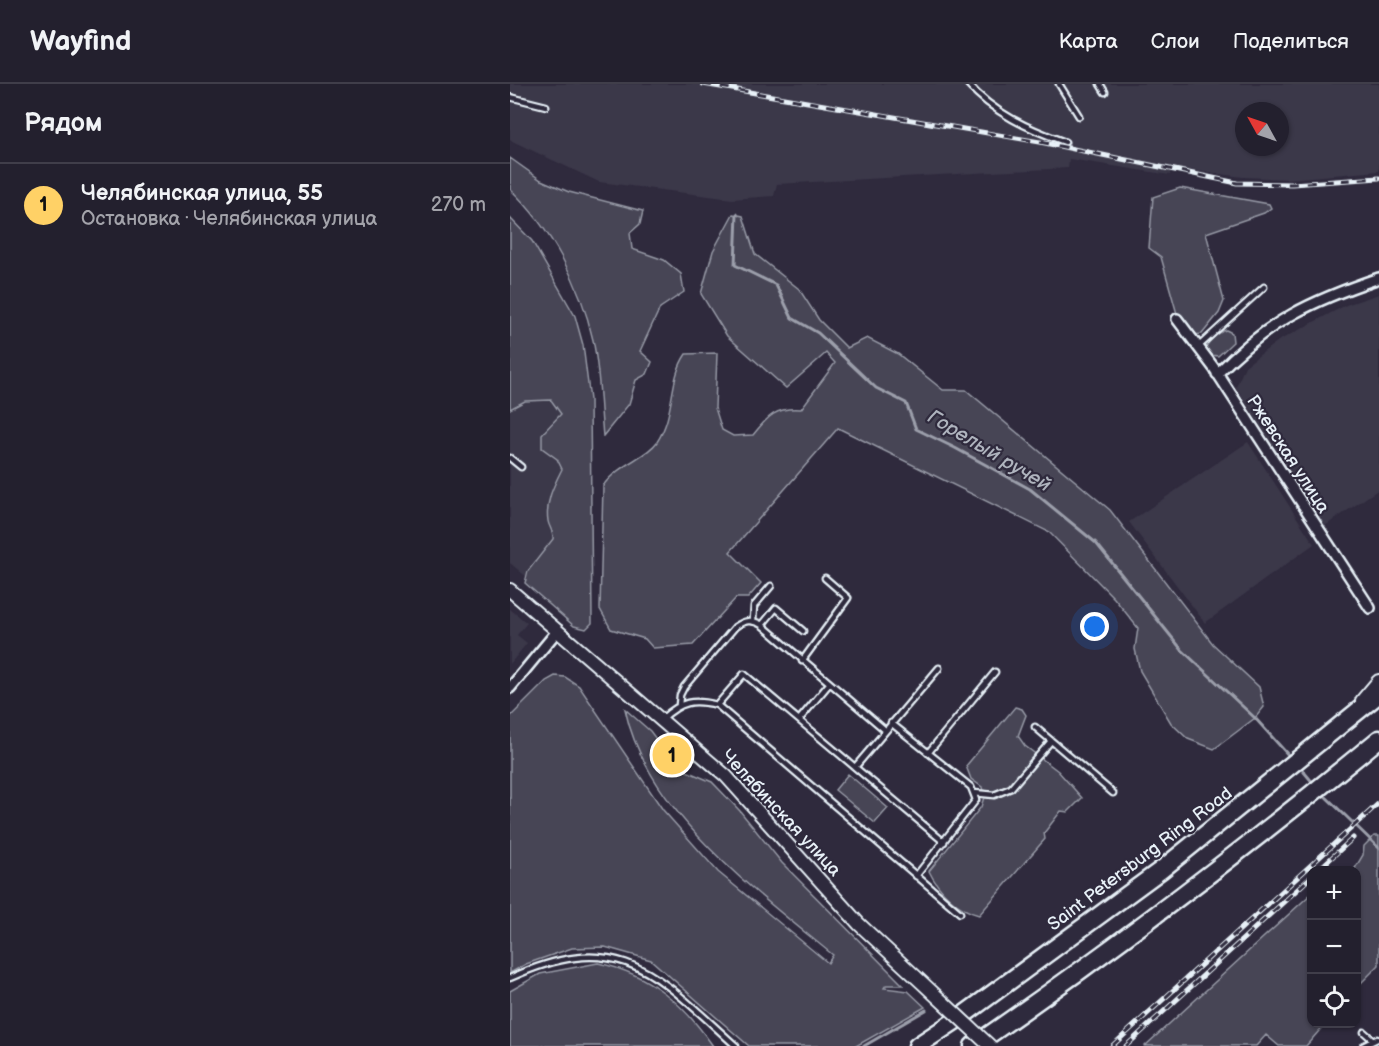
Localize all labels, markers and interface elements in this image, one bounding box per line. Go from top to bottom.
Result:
text: Wayfind [30,25,131,58]
text: Карта [1059,29,1118,54]
text: Слои [1151,29,1200,54]
text: Поделиться [1233,29,1349,54]
north arrow [1235,102,1289,156]
text: Рядом [24,108,102,139]
text: Челябинская улица, 55 [81,180,323,207]
text: 1 [39,193,48,217]
text: 270 m [431,193,486,217]
text: Остановка · Челябинская улица [81,207,377,231]
street label: Ржевская улица [1242,391,1334,517]
water label: Горелый ручей [923,405,1056,498]
your location [1080,612,1109,641]
pin: 1 [652,732,692,778]
street label: Челябинская улица [717,745,845,881]
street label: Saint Petersburg Ring Road [1044,783,1236,935]
map controls [1307,866,1361,1028]
button: + [1307,866,1361,920]
button: − [1307,920,1361,974]
button: locate [1307,974,1361,1028]

